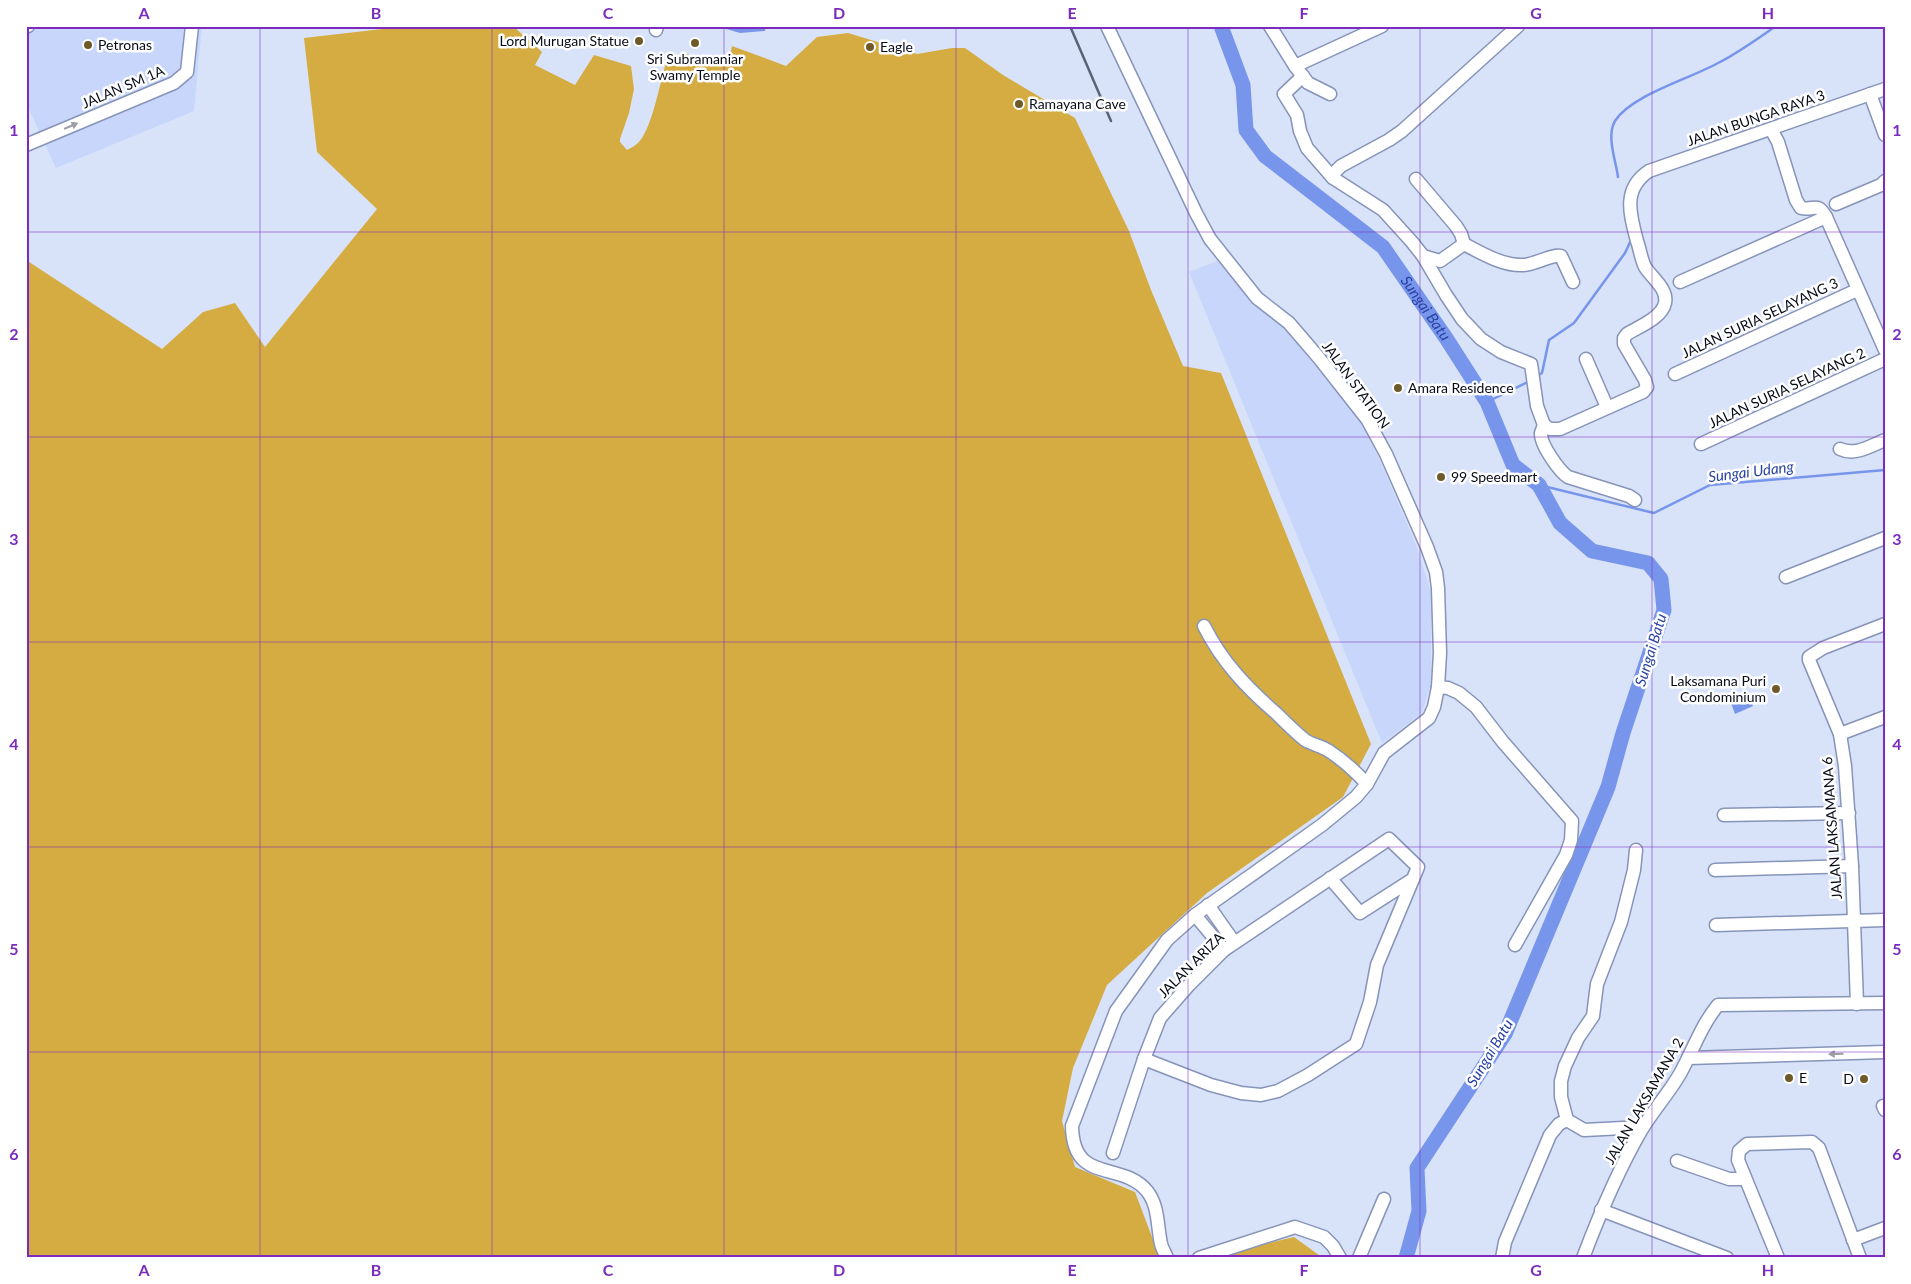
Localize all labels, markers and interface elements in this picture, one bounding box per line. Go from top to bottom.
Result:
text: A [137,3,150,22]
text: B [371,3,381,22]
text: C [603,3,614,22]
text: D [833,3,845,22]
text: E [1067,3,1077,22]
text: F [1299,3,1309,22]
text: G [1530,3,1542,22]
text: H [1762,3,1774,22]
place label: Lord Murugan Statue [500,32,629,49]
marker: Lord Murugan Statue [633,35,645,47]
place label: Petronas [98,36,152,53]
marker: Sri Subramaniar Swamy Temple [689,37,701,49]
place label: Eagle [880,38,913,55]
marker: Petronas [82,39,94,51]
marker: Eagle [864,41,876,53]
place label: Sri Subramaniar Swamy Temple [647,50,743,83]
street label: JALAN SM 1A [79,61,167,112]
street label: JALAN BUNGA RAYA 3 [1685,86,1827,149]
place label: Ramayana Cave [1029,95,1126,112]
marker: Ramayana Cave [1013,98,1025,110]
text: 1 [9,120,19,139]
text: 1 [1892,120,1902,139]
one-way arrow [64,121,78,129]
water label: Sungai Batu [1398,272,1455,344]
street label: JALAN SURIA SELAYANG 3 [1679,274,1841,361]
text: 2 [9,324,19,343]
text: 2 [1892,324,1902,343]
street label: JALAN STATION [1319,338,1394,432]
street label: JALAN SURIA SELAYANG 2 [1706,344,1868,431]
place label: Amara Residence [1408,379,1514,396]
marker: Amara Residence [1392,382,1404,394]
water label: Sungai Udang [1707,457,1795,485]
place label: 99 Speedmart [1451,468,1537,485]
marker: 99 Speedmart [1435,471,1447,483]
text: 3 [9,529,19,548]
text: 3 [1892,529,1902,548]
water label: Sungai Batu [1630,611,1670,688]
place label: Laksamana Puri Condominium [1670,672,1766,705]
marker: Laksamana Puri Condominium [1770,683,1782,695]
text: 4 [9,734,19,753]
text: 4 [1892,734,1902,753]
street label: JALAN LAKSAMANA 6 [1818,756,1845,900]
street label: JALAN ARIZA [1154,928,1227,1001]
text: 5 [9,939,19,958]
text: 5 [1892,939,1902,958]
water label: Sungai Batu [1462,1016,1516,1089]
street label: JALAN LAKSAMANA 2 [1600,1035,1687,1167]
one-way arrow [1828,1050,1844,1058]
place label: E [1799,1069,1807,1086]
place label: D [1843,1070,1854,1087]
marker: E [1783,1072,1795,1084]
marker: D [1858,1073,1870,1085]
text: 6 [9,1144,19,1163]
text: 6 [1892,1144,1902,1163]
text: A [137,1260,150,1279]
text: B [371,1260,381,1279]
text: C [603,1260,614,1279]
text: D [833,1260,845,1279]
text: E [1067,1260,1077,1279]
text: F [1299,1260,1309,1279]
text: G [1530,1260,1542,1279]
text: H [1762,1260,1774,1279]

